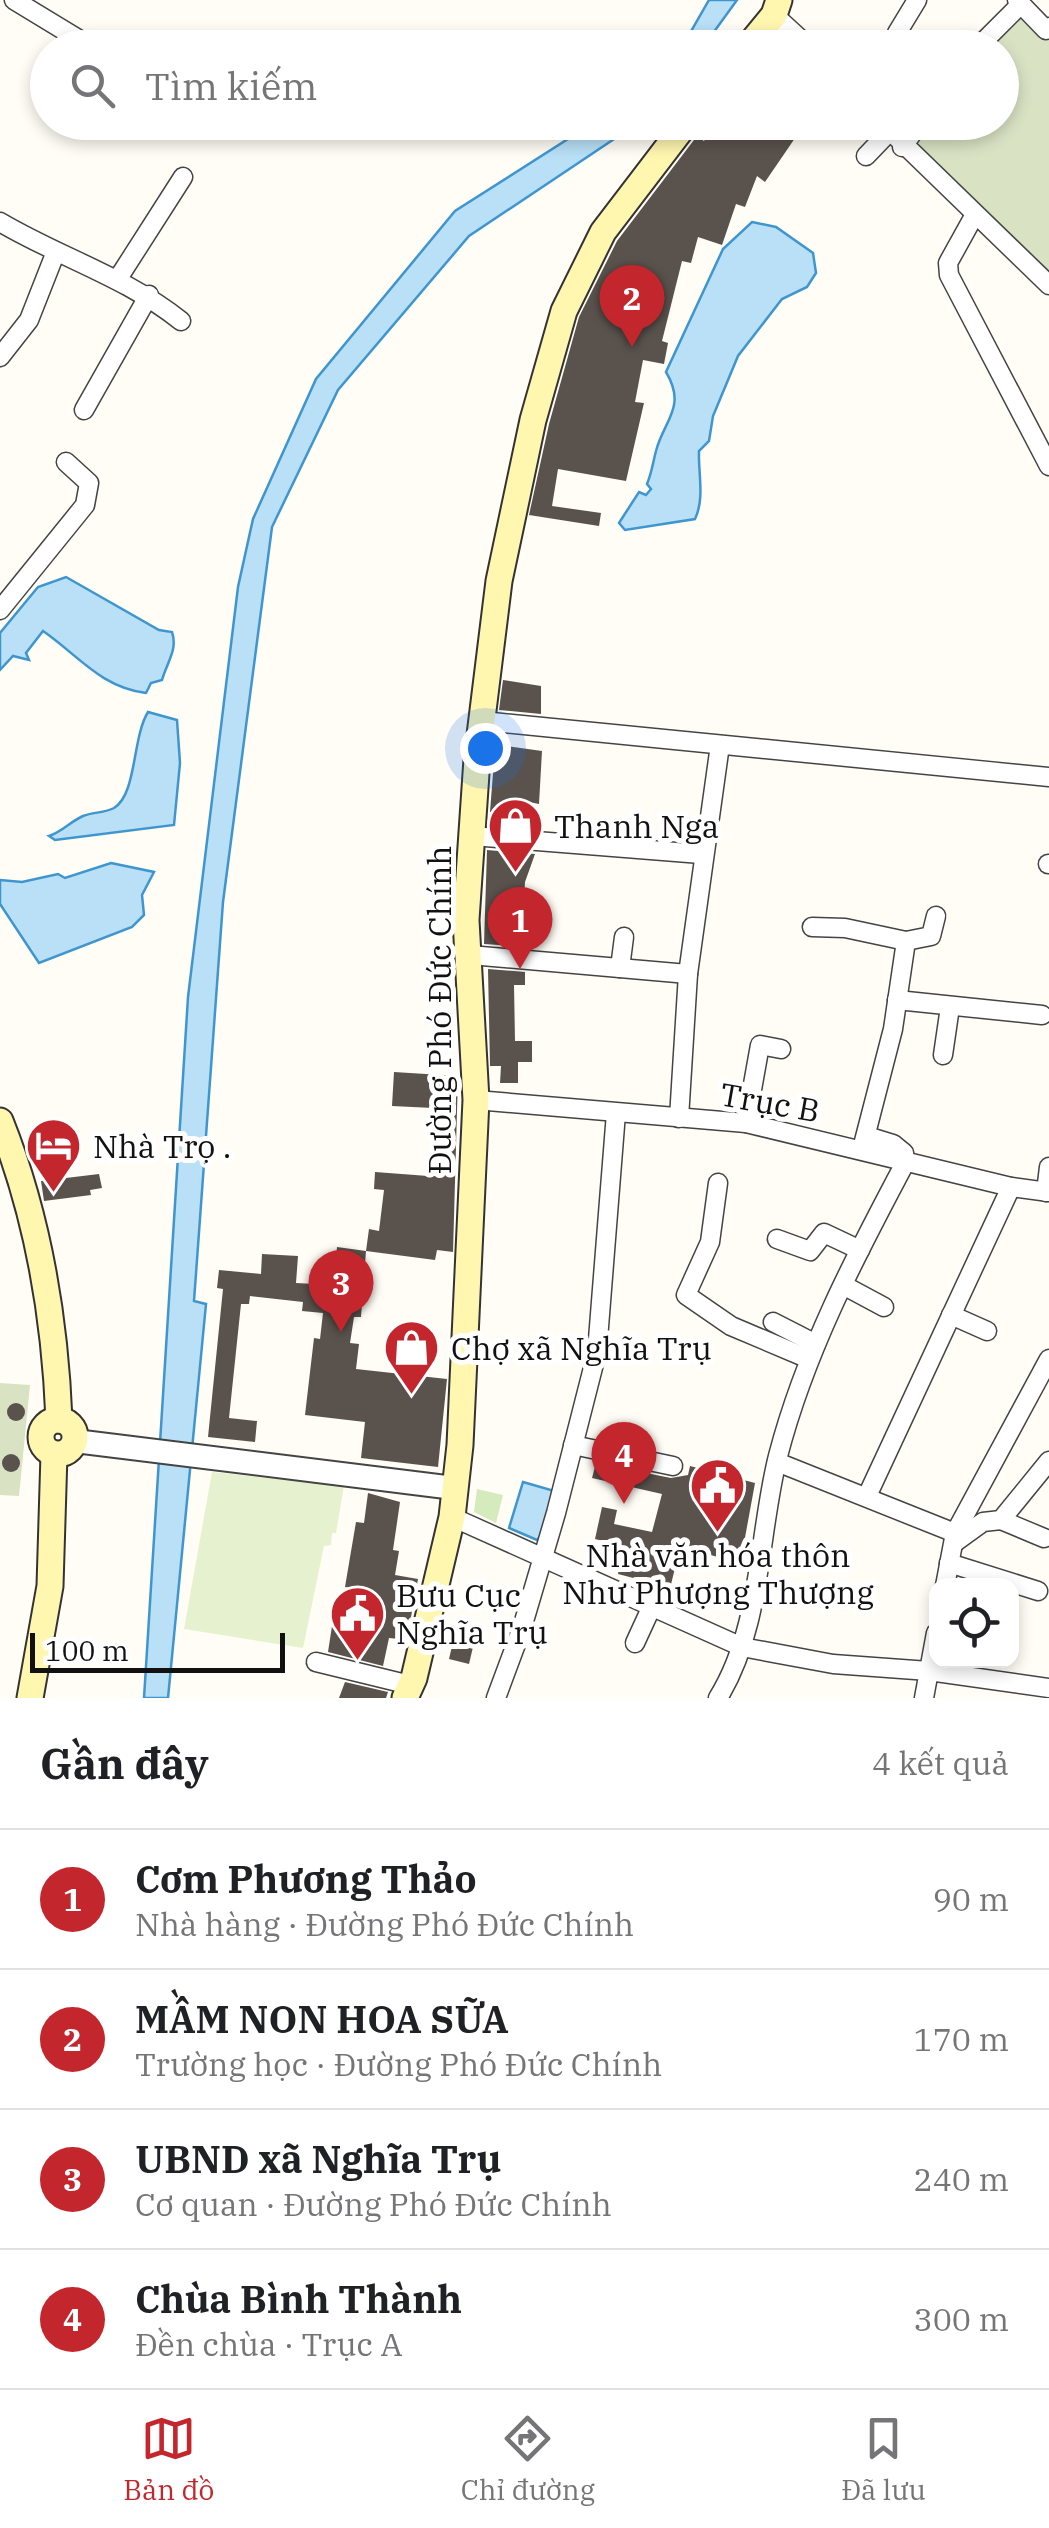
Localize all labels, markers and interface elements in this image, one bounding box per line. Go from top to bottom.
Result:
search box [30,30,1019,140]
icon: search [65,58,120,113]
text: Tìm kiếm [145,61,318,110]
pin: 2 [600,264,664,347]
your location [460,723,511,774]
shop icon: Thanh Nga [485,796,545,875]
place label: Thanh Nga [554,805,719,847]
street label: Đường Phó Đức Chính [418,846,460,1174]
pin: 1 [488,886,552,969]
street label: Trục B [717,1073,823,1131]
hotel icon: Nhà Trọ . [24,1116,84,1195]
place label: Nhà Trọ . [93,1125,231,1167]
pin: 3 [308,1250,374,1332]
shop icon: Chợ xã Nghĩa Trụ [382,1318,442,1397]
place label: Chợ xã Nghĩa Trụ [451,1327,712,1369]
pin: 4 [592,1422,656,1504]
public building icon: Nhà văn hóa thôn Như Phượng Thượng [688,1456,748,1535]
place label: Nhà văn hóa thôn Như Phượng Thượng [562,1534,874,1613]
place label: Bưu Cục Nghĩa Trụ [396,1574,548,1653]
map controls [929,1578,1019,1668]
button: locate [929,1578,1019,1668]
public building icon: Bưu Cục Nghĩa Trụ [327,1583,387,1662]
scale bar [30,1628,285,1672]
text: 100 m [45,1632,129,1669]
text: Gần đây [40,1736,209,1791]
text: 4 kết quả [872,1742,1009,1784]
text: Cơm Phương Thảo [135,1854,477,1903]
text: 1 [63,1878,82,1920]
text: 90 m [933,1878,1009,1920]
text: Nhà hàng · Đường Phó Đức Chính [135,1903,634,1945]
text: MẦM NON HOA SỮA [135,1994,509,2043]
text: 2 [63,2018,82,2060]
text: 170 m [913,2018,1009,2060]
text: Trường học · Đường Phó Đức Chính [135,2043,662,2085]
text: UBND xã Nghĩa Trụ [135,2134,501,2183]
text: 3 [63,2158,82,2200]
text: 240 m [913,2158,1009,2200]
text: Cơ quan · Đường Phó Đức Chính [135,2183,612,2225]
text: Chùa Bình Thành [135,2274,462,2323]
text: 4 [63,2298,82,2340]
text: 300 m [913,2298,1009,2340]
text: Đền chùa · Trục A [135,2323,403,2365]
tab: Bản đồ [123,2411,214,2508]
tab: Chỉ đường [461,2411,595,2508]
tab: Đã lưu [841,2411,926,2508]

